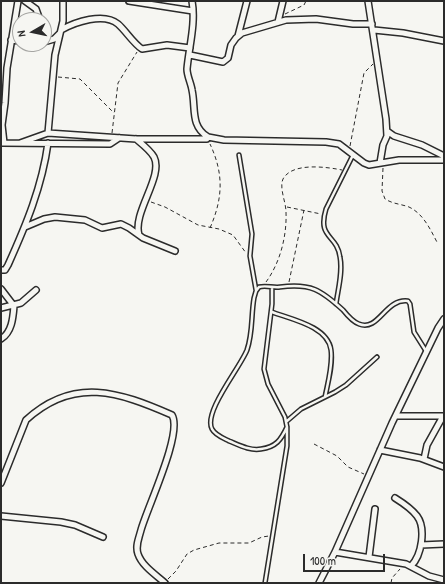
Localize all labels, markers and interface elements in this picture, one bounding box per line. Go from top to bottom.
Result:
north arrow [12,12,52,52]
text: N [14,30,29,38]
scale bar [305,546,387,572]
text: 100 m [310,552,336,569]

